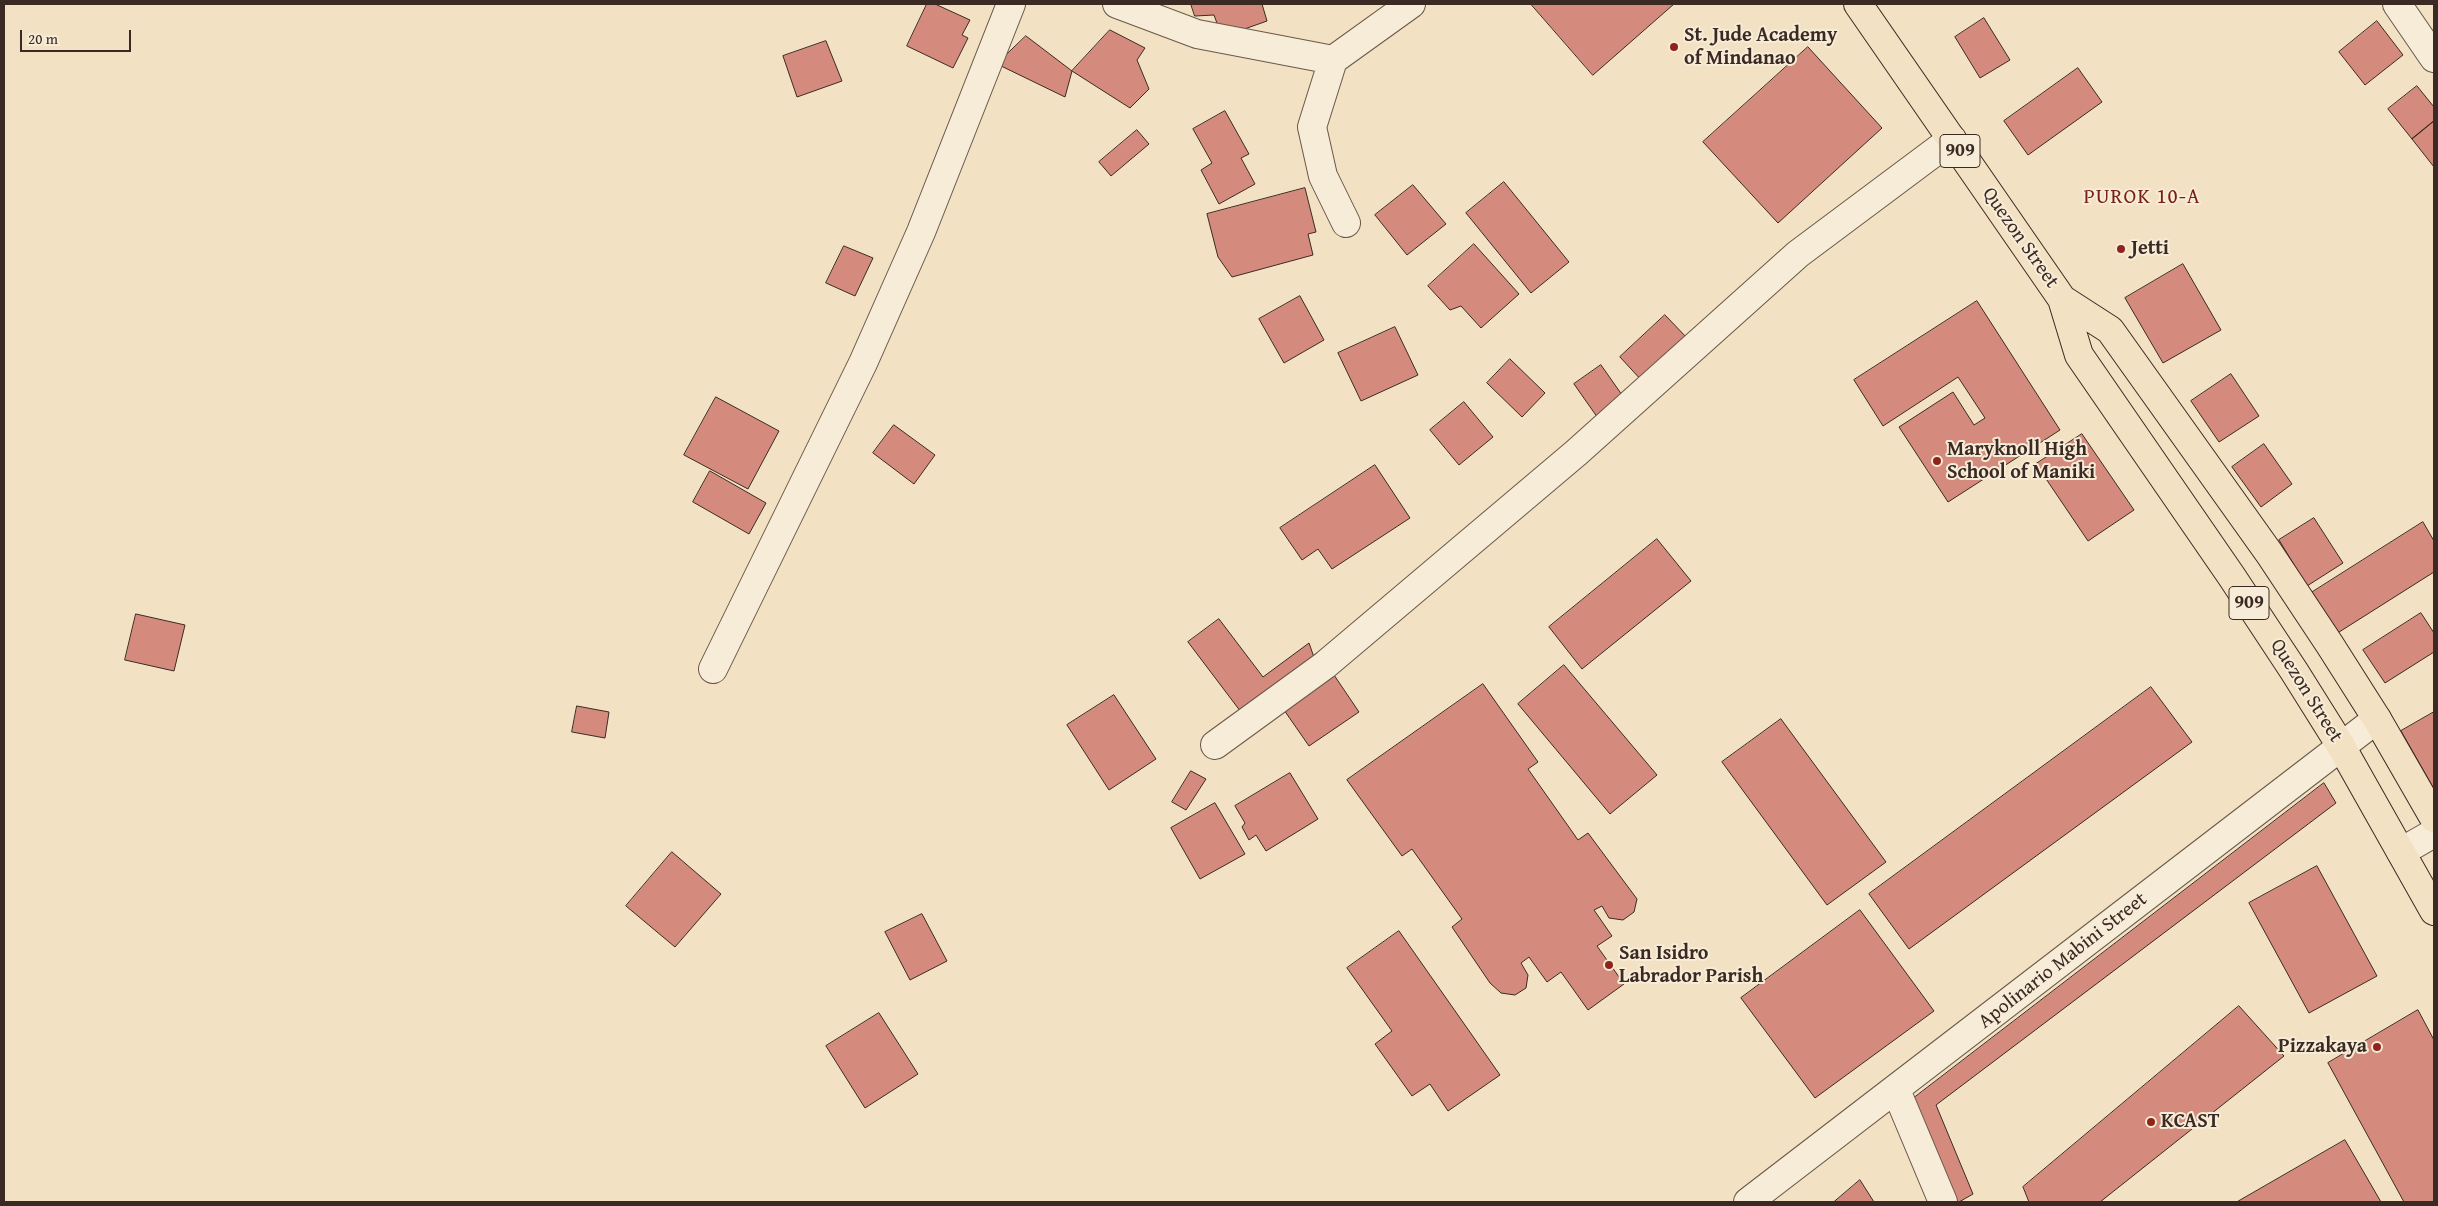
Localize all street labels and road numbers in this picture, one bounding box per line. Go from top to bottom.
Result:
road number: 909 [1940,134,1980,168]
street label: Quezon Street [1976,183,2064,293]
road number: 909 [2229,586,2269,620]
street label: Quezon Street [2265,635,2347,747]
street label: Apolinario Mabini Street [1974,888,2152,1034]

